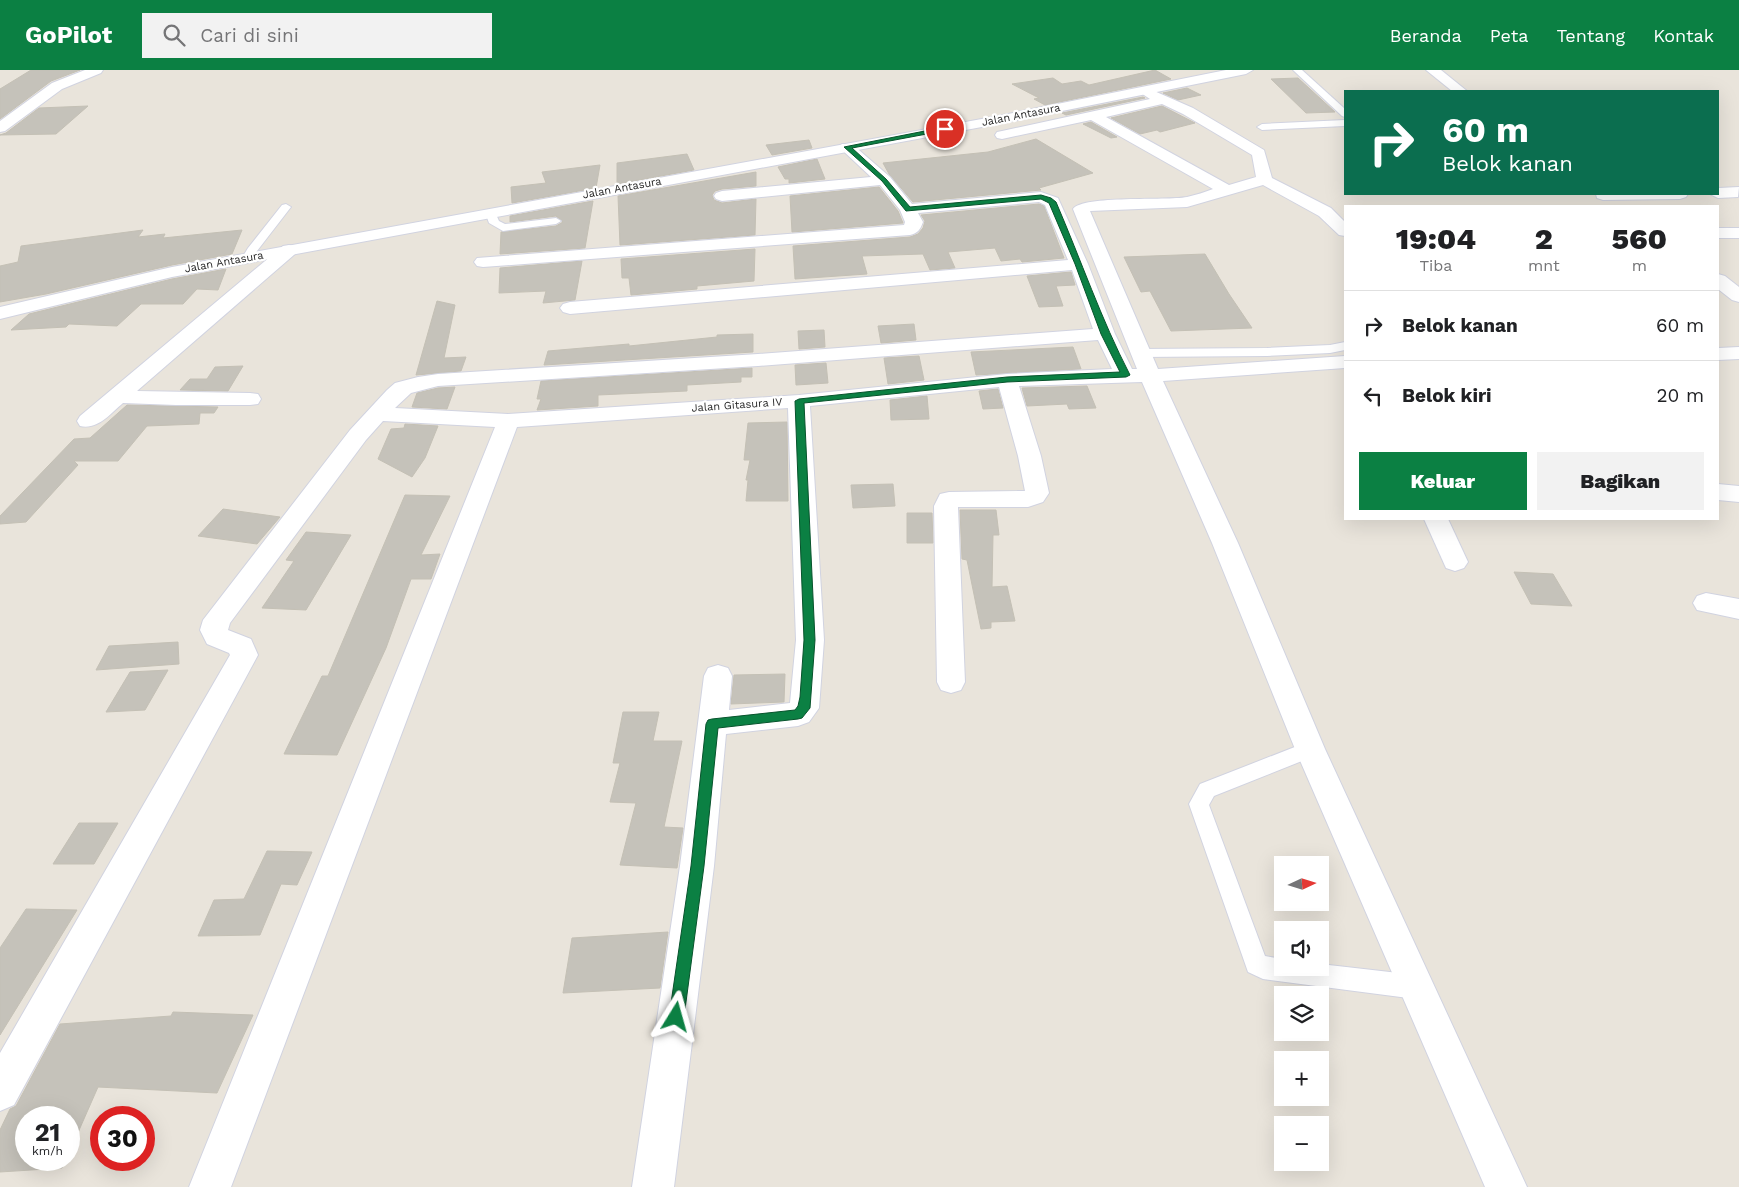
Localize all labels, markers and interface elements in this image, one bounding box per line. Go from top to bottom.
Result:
search box [142,13,492,58]
text: GoPilot [25,21,112,49]
icon: search [160,21,188,49]
text: Cari di sini [200,24,299,47]
text: Beranda [1390,25,1462,46]
text: Peta [1490,25,1528,46]
text: Tentang [1556,25,1625,46]
text: Kontak [1653,25,1714,46]
street label: Jalan Antasura [981,101,1061,129]
pin [924,108,966,150]
text: 60 m [1442,109,1529,151]
icon: right [1359,110,1424,175]
icon: arrive [931,115,959,143]
text: Belok kanan [1442,151,1573,176]
street label: Jalan Antasura [582,175,662,201]
text: 19:04 [1396,221,1476,256]
text: 2 [1535,221,1553,256]
text: 560 [1612,221,1667,256]
street label: Jalan Antasura [184,249,264,275]
text: Tiba [1420,256,1452,275]
text: mnt [1528,256,1560,275]
text: m [1632,256,1647,275]
icon: right [1359,312,1387,340]
text: Belok kanan [1402,314,1518,337]
text: 60 m [1656,314,1704,337]
icon: left [1359,382,1387,410]
text: Belok kiri [1402,384,1492,407]
text: 20 m [1657,384,1704,407]
street label: Jalan Gitasura IV [691,395,783,415]
button: Keluar [1359,452,1527,510]
button: Bagikan [1537,452,1704,510]
north arrow [1274,856,1329,911]
map controls [1274,856,1329,1171]
button: sound [1274,921,1329,976]
button: layers [1274,986,1329,1041]
position arrow [649,990,701,1042]
button: + [1274,1051,1329,1106]
speed limit sign: 30 [90,1106,155,1171]
button: − [1274,1116,1329,1171]
text: 21 [35,1118,60,1147]
text: km/h [32,1144,63,1158]

